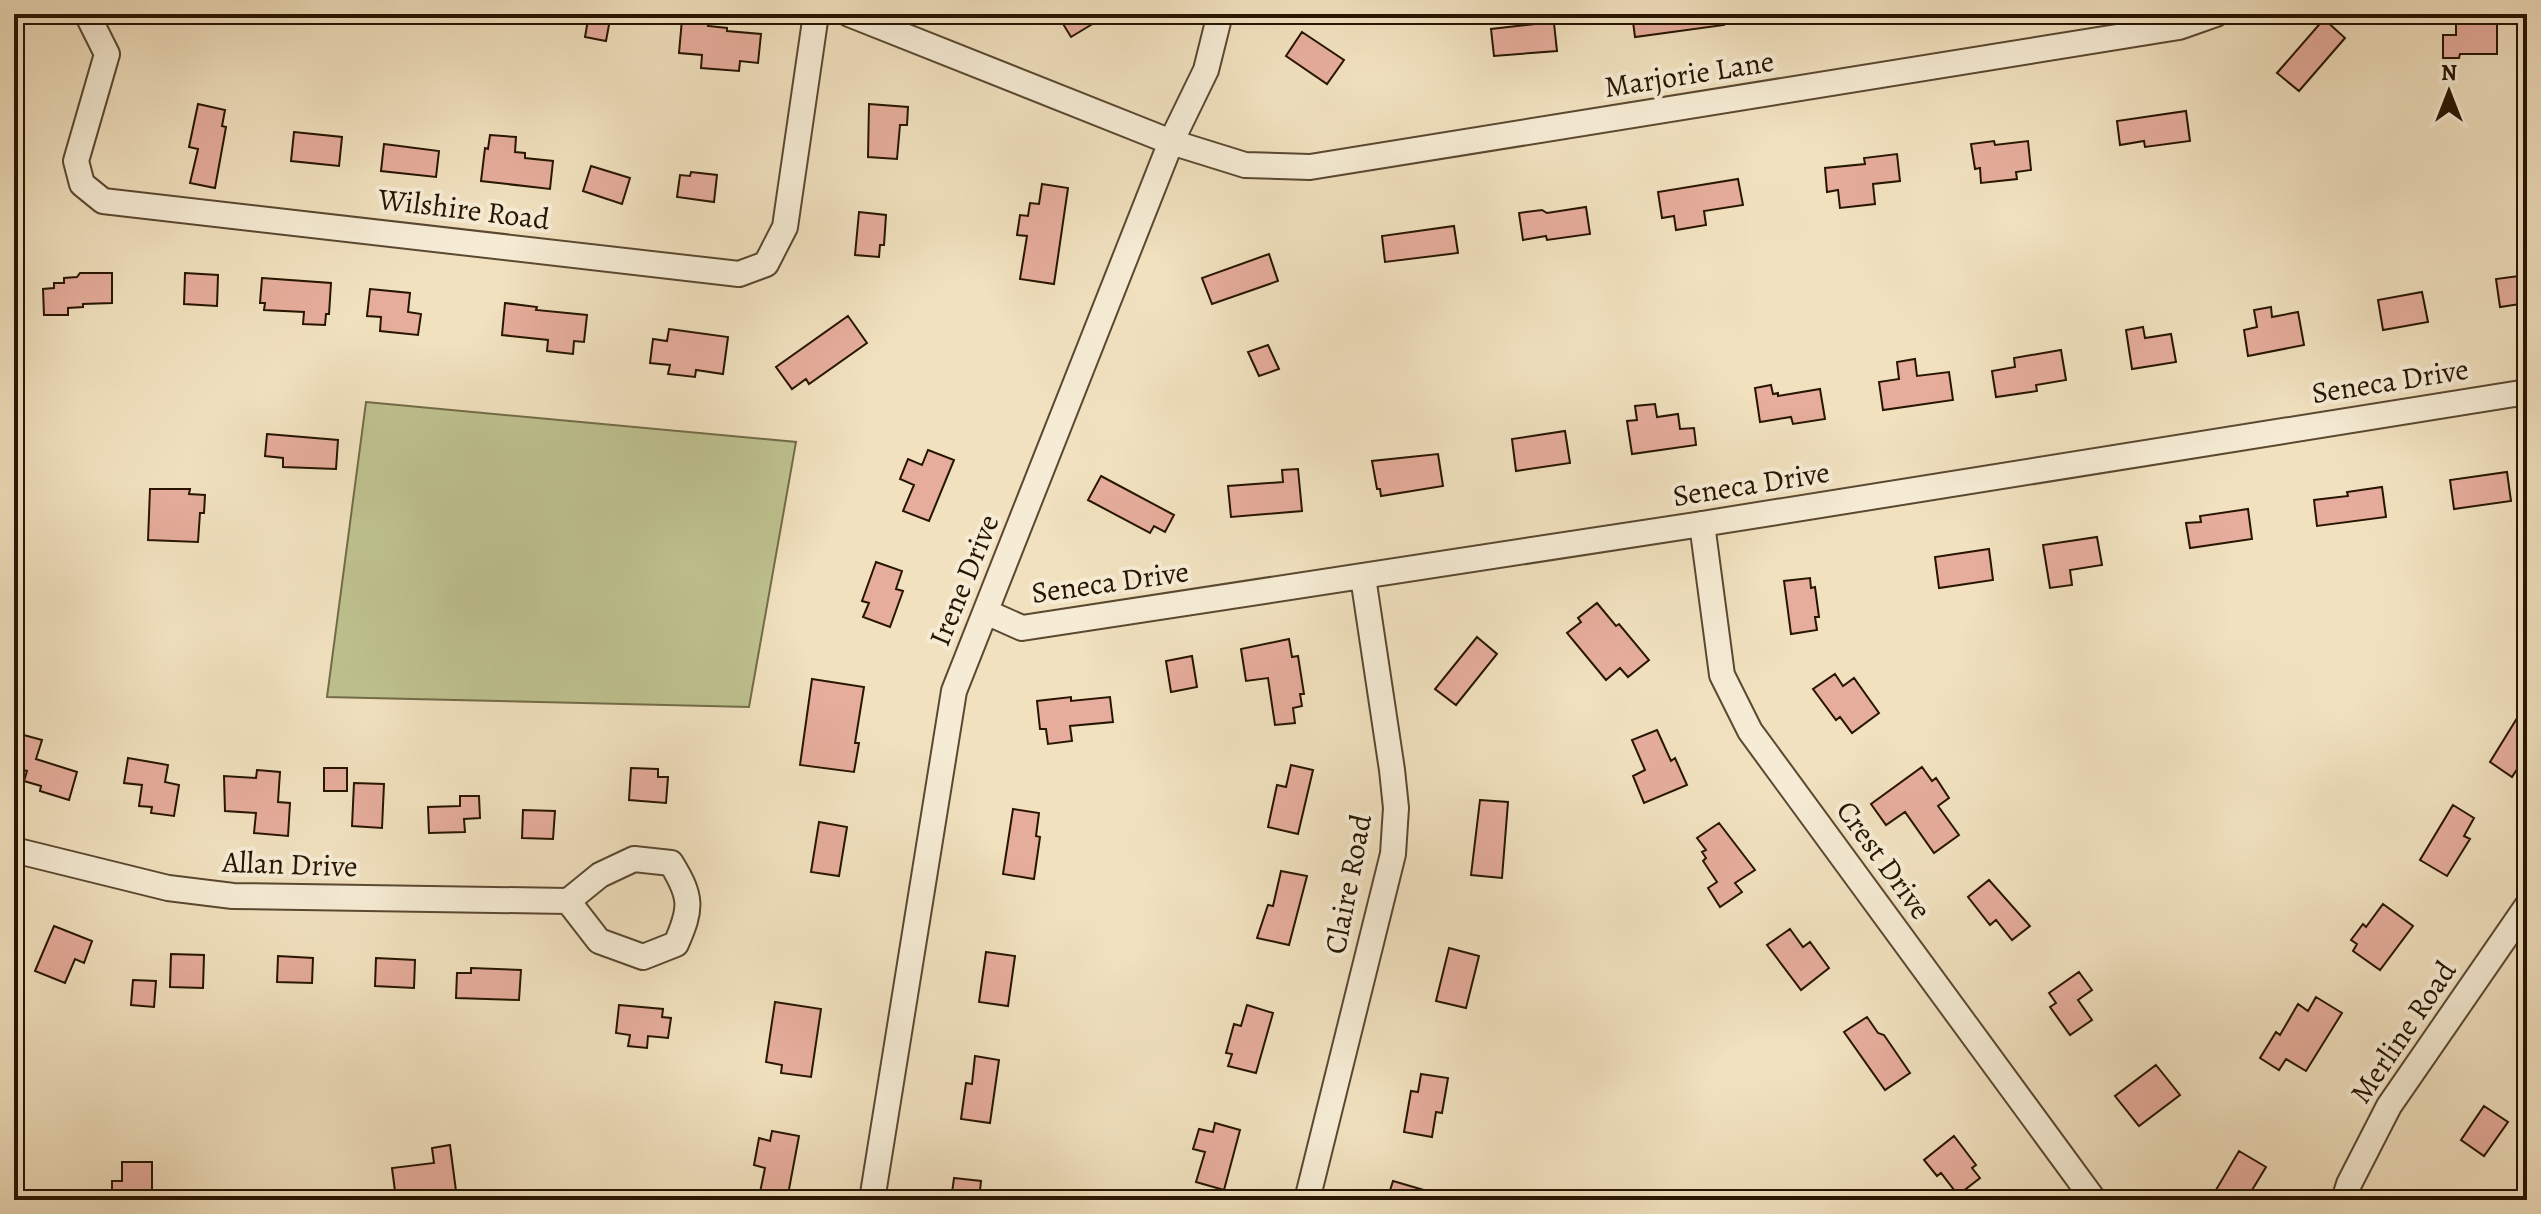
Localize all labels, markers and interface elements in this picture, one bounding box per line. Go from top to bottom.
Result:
street label: Marjorie Lane [1601,41,1777,107]
north arrow [2409,52,2489,132]
text: N [2441,58,2457,88]
street label: Wilshire Road [375,179,553,239]
street label: Seneca Drive [2309,349,2471,413]
street label: Seneca Drive [1670,452,1832,516]
street label: Irene Drive [920,508,1008,652]
street label: Seneca Drive [1029,551,1191,613]
street label: Crest Drive [1827,792,1941,928]
street label: Claire Road [1315,810,1381,957]
street label: Allan Drive [221,842,358,886]
street label: Merline Road [2341,952,2466,1111]

